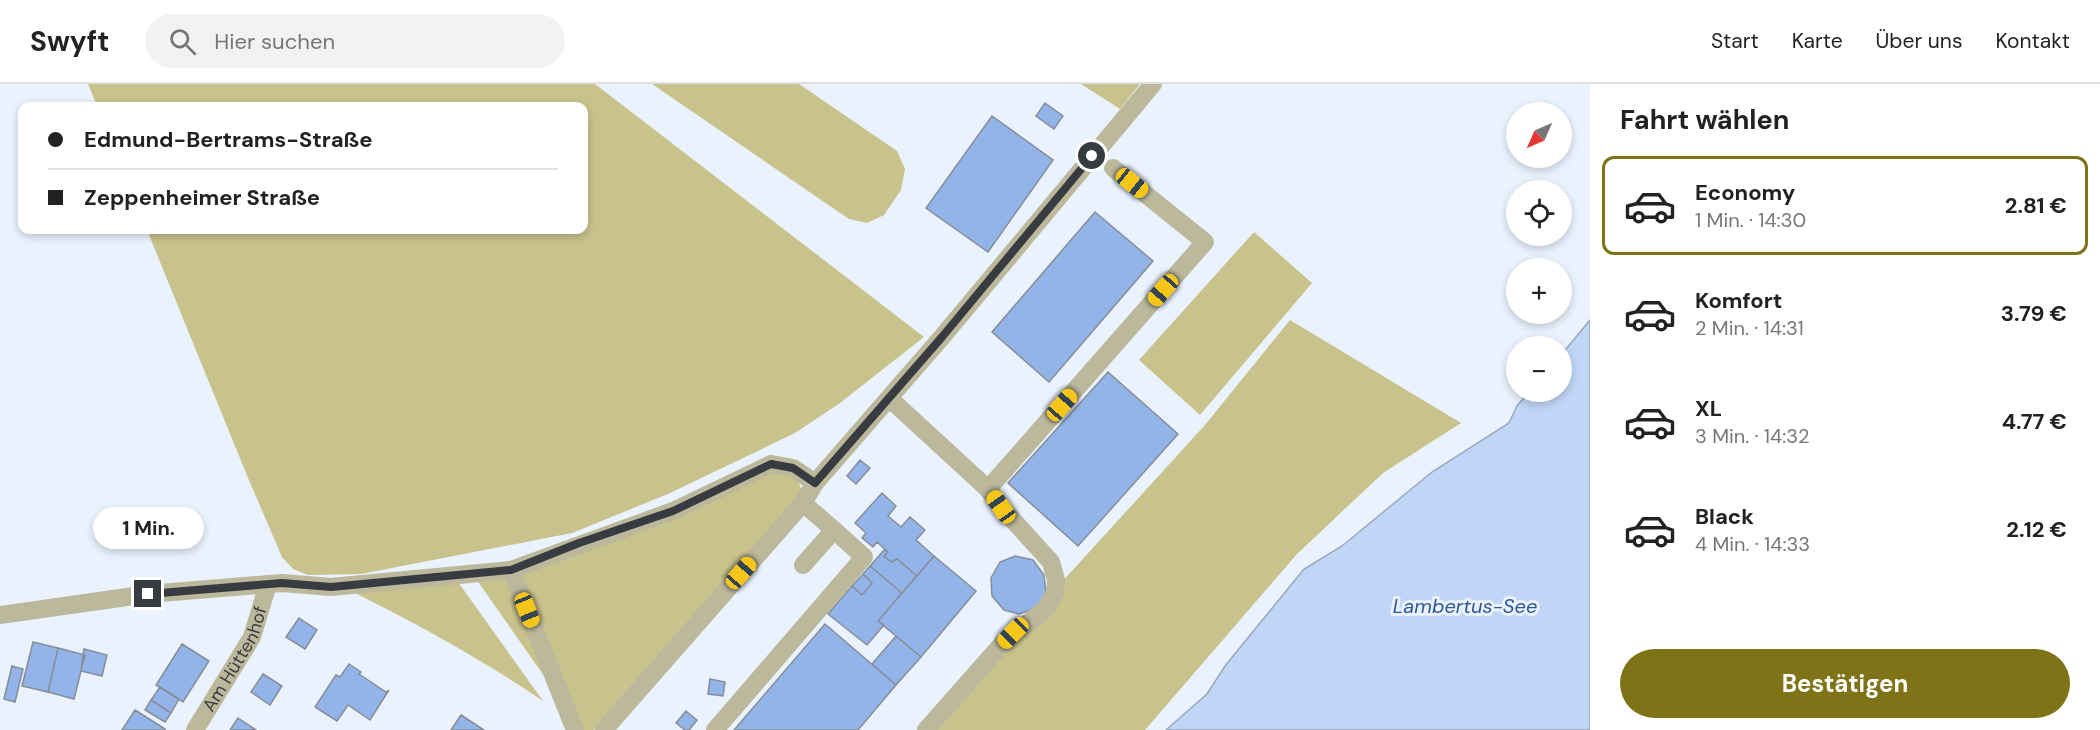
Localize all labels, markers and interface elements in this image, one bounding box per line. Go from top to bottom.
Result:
search box [145,14,565,68]
text: Swyft [30,23,109,60]
icon: search [166,25,199,58]
text: Hier suchen [214,27,335,56]
text: Start [1711,27,1759,55]
text: Karte [1792,27,1843,55]
text: Über uns [1876,27,1962,55]
text: Kontakt [1995,27,2070,55]
north arrow [1506,102,1572,168]
map controls [1506,102,1572,402]
text: Fahrt wählen [1620,102,1790,137]
text: Edmund-Bertrams-Straße [84,125,372,154]
route start [1078,142,1105,169]
car [1112,165,1152,201]
text: Economy [1695,178,1795,207]
icon: car [1623,179,1677,233]
button: locate [1506,180,1572,246]
text: Zeppenheimer Straße [84,183,320,212]
text: 2.81 € [2005,191,2067,220]
text: 1 Min. · 14:30 [1695,207,1806,233]
button: + [1506,258,1572,324]
car [1144,271,1182,309]
text: Komfort [1695,286,1782,315]
icon: car [1623,287,1677,341]
text: 3.79 € [2001,299,2067,328]
text: 2 Min. · 14:31 [1695,315,1804,341]
button: − [1506,336,1572,402]
car [1043,386,1081,424]
text: XL [1695,394,1722,423]
icon: car [1623,395,1677,449]
text: 4.77 € [2002,407,2067,436]
text: 3 Min. · 14:32 [1695,423,1810,449]
car [983,487,1019,527]
text: Black [1695,502,1754,531]
icon: car [1623,503,1677,557]
callout: 1 Min. [92,507,204,549]
text: 1 Min. [122,515,175,541]
text: 2.12 € [2006,515,2067,544]
text: 4 Min. · 14:33 [1695,531,1810,557]
car [722,554,760,592]
route end [134,580,161,607]
car [512,590,542,630]
water label: Lambertus-See [1393,593,1537,619]
street label: Am Hüttenhof [197,603,273,716]
car [994,614,1032,652]
button: Bestätigen [1620,649,2070,718]

